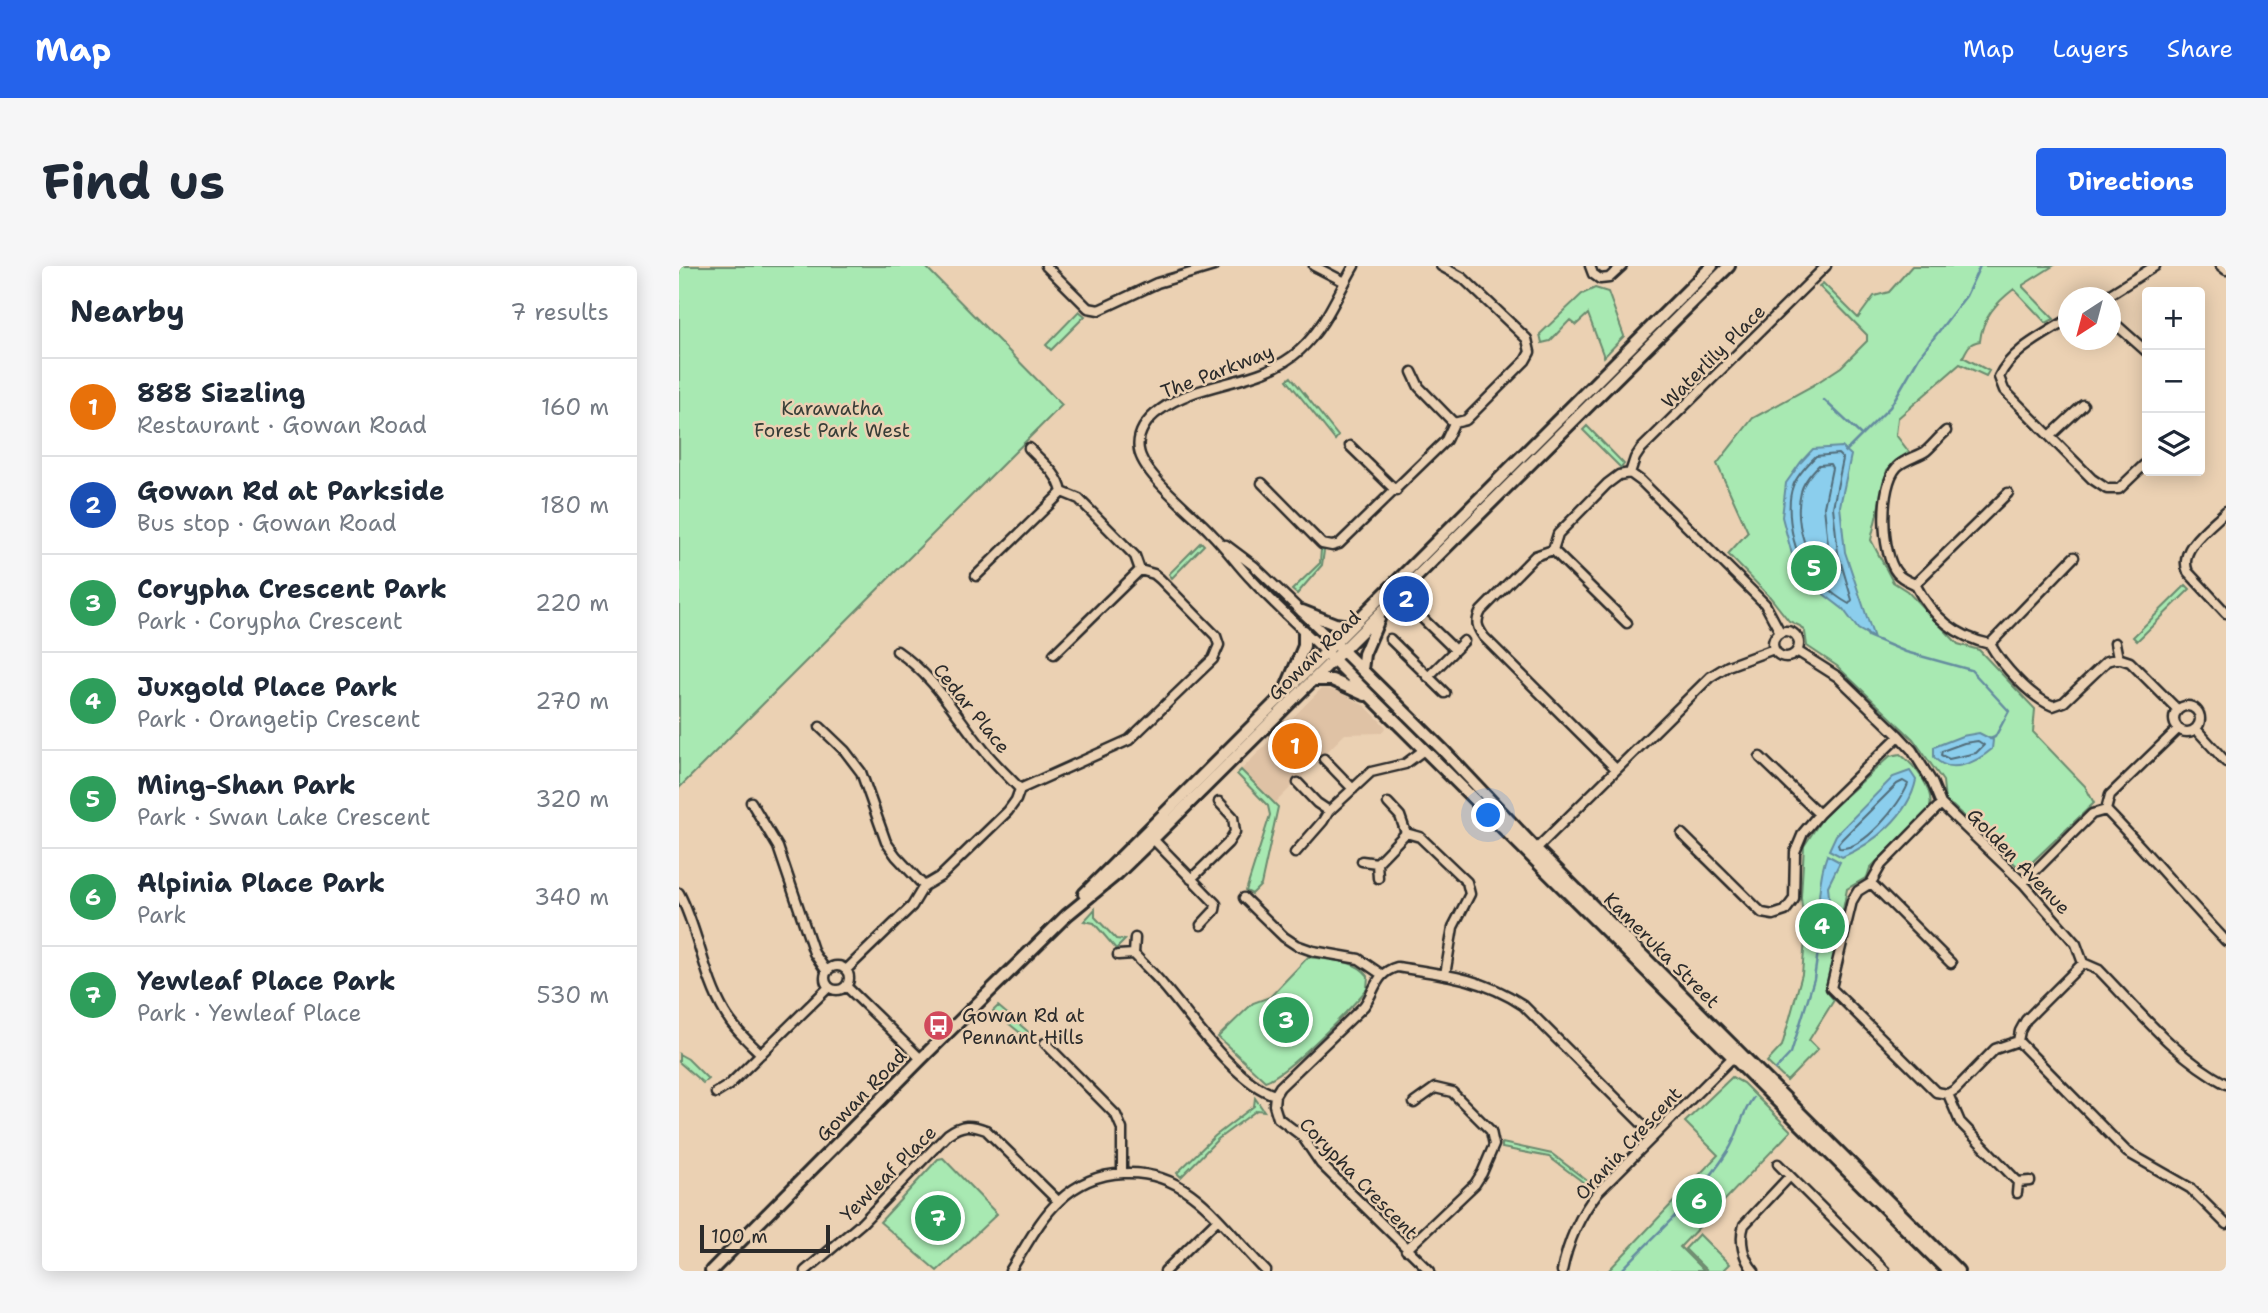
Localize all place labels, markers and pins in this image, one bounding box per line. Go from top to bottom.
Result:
pin: 5 [1791,542,1837,594]
pin: 2 [1383,573,1429,625]
pin: 1 [1272,720,1318,772]
pin: 4 [1799,900,1845,952]
pin: 3 [1263,994,1309,1046]
place label: Gowan Rd at Pennant Hills [962,1003,1085,1050]
bus stop icon: Gowan Rd at Pennant Hills [922,1009,956,1043]
pin: 6 [1676,1175,1722,1227]
pin: 7 [915,1192,961,1244]

